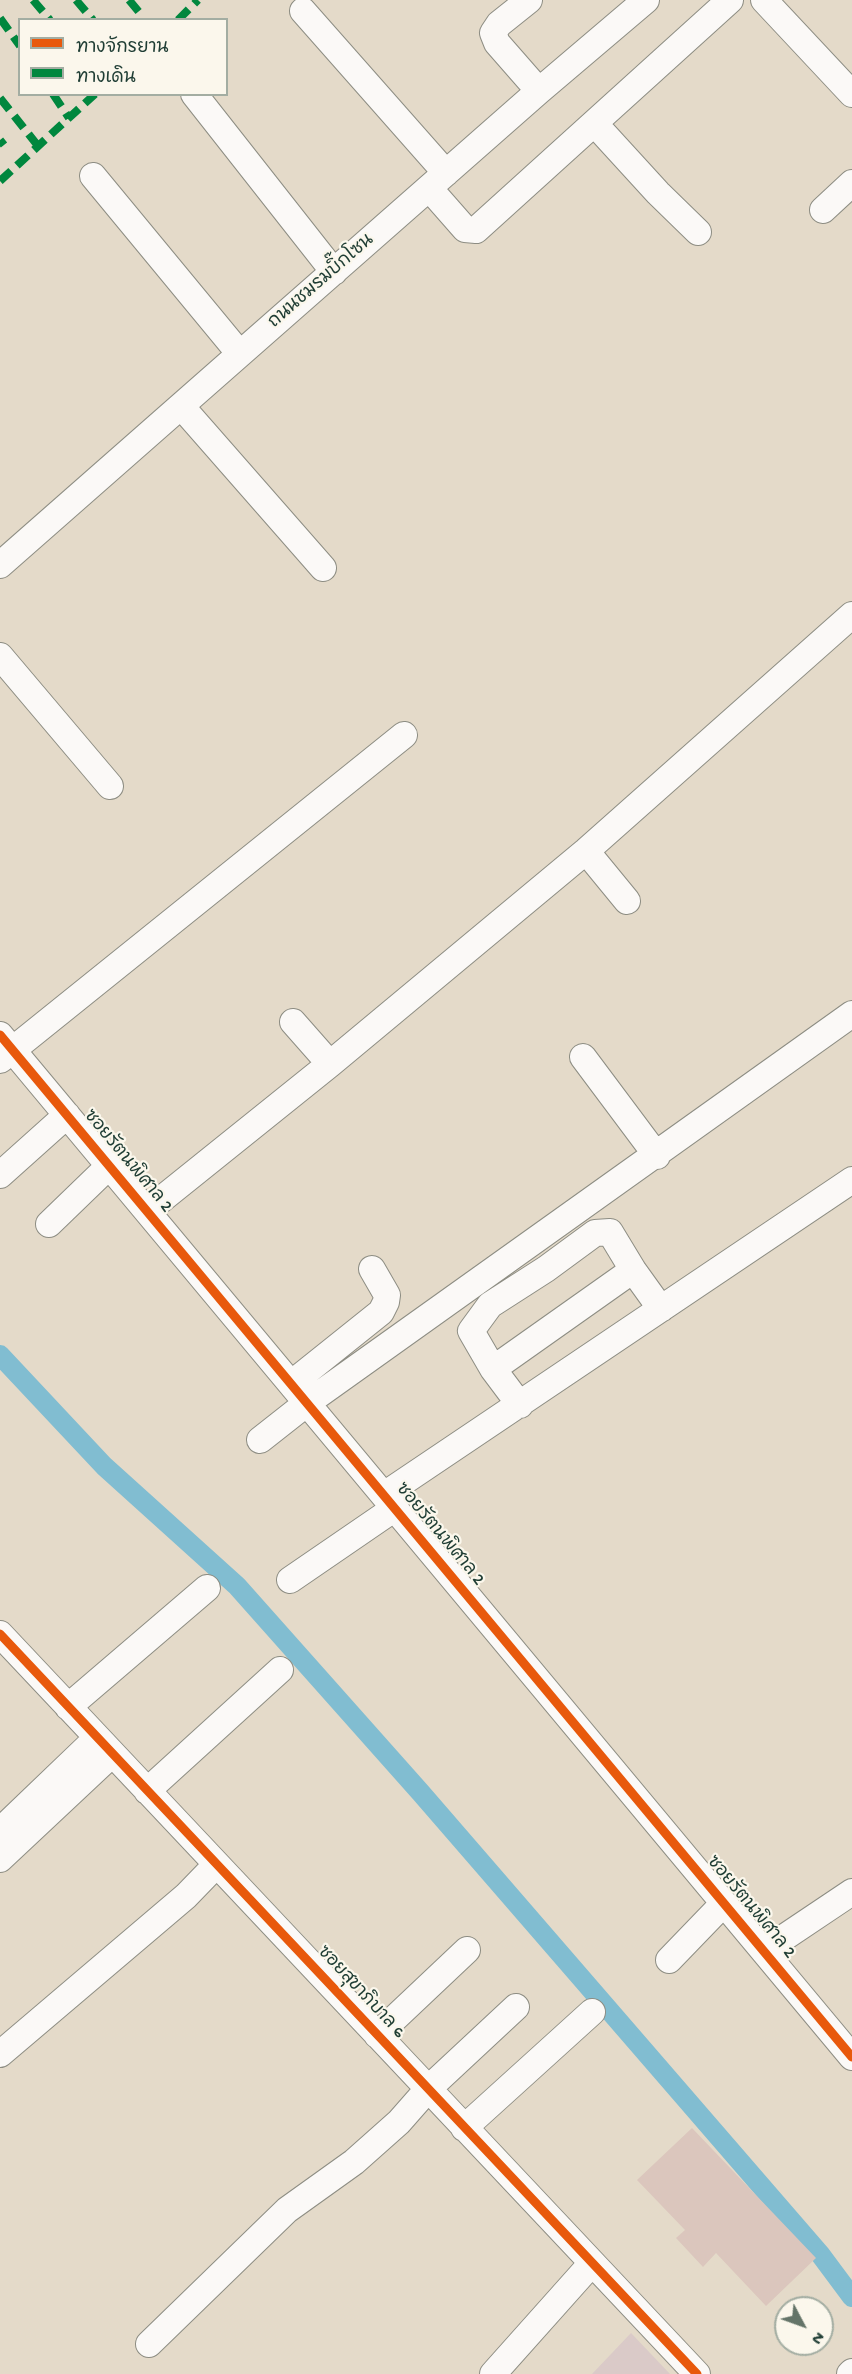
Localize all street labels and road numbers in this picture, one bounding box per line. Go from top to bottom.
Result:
street label: ถนนชมรมบิ๊กโซน [265,230,379,334]
street label: ซอยรัตนพิศาล 2 [78,1106,176,1218]
street label: ซอยรัตนพิศาล 2 [390,1479,488,1591]
street label: ซอยรัตนพิศาล 2 [701,1852,799,1964]
street label: ซอยสุขาภิบาล 6 [312,1942,408,2044]

